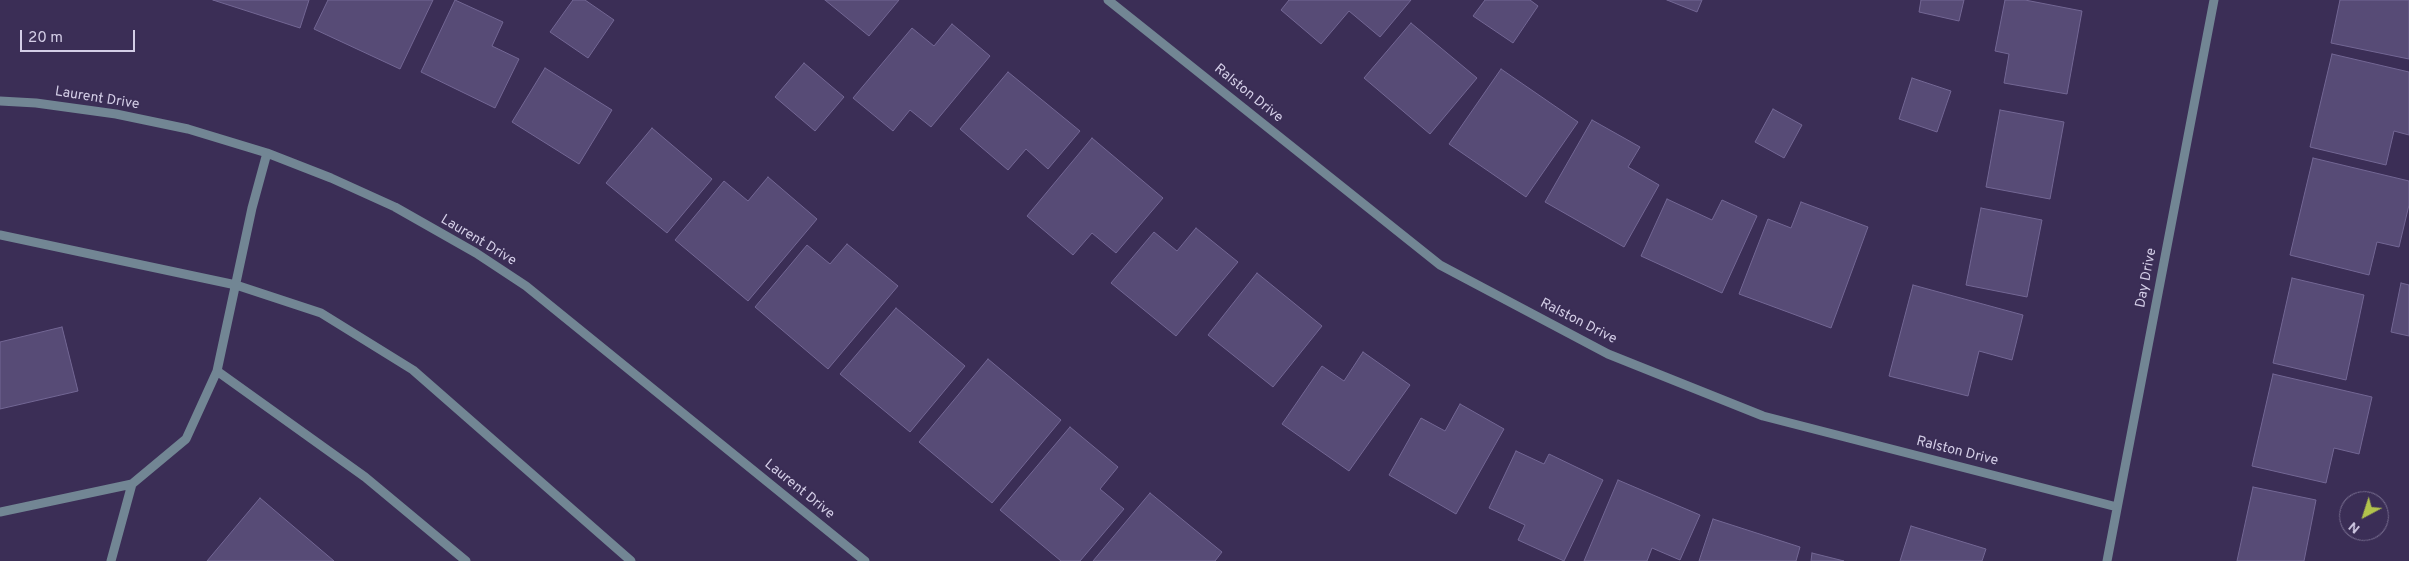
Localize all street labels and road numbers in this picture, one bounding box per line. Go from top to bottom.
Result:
street label: Ralston Drive [1210,61,1286,127]
street label: Laurent Drive [54,84,140,114]
street label: Laurent Drive [437,212,519,270]
street label: Day Drive [2133,247,2161,309]
street label: Ralston Drive [1537,295,1619,349]
street label: Ralston Drive [1914,434,2000,470]
street label: Laurent Drive [761,457,837,523]

